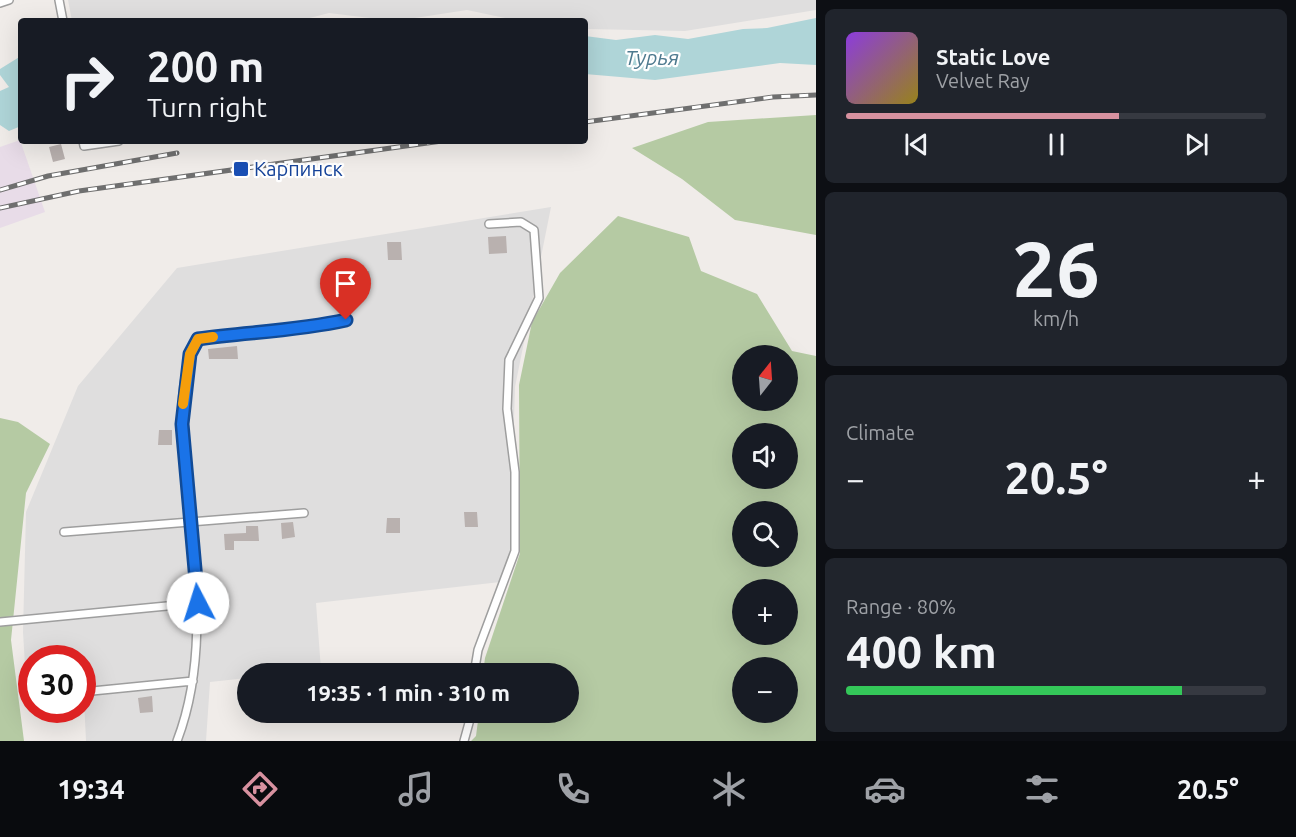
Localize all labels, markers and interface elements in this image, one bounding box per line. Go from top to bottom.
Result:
icon: right [48,42,126,120]
text: 200 m [147,43,264,90]
text: Static Love [936,44,1051,69]
water label: Турья [625,45,679,69]
text: Velvet Ray [936,69,1030,92]
text: Turn right [147,92,267,122]
icon: previous [900,128,933,161]
icon: pause [1040,128,1073,161]
icon: next [1180,128,1213,161]
place label: Карпинск [254,157,343,180]
marker: Карпинск [232,160,250,178]
text: 26 [1012,224,1100,312]
pin [320,258,371,320]
icon: arrive [329,267,362,300]
text: km/h [1033,307,1079,330]
north arrow [732,345,798,411]
map controls [732,345,798,723]
text: Climate [846,421,915,444]
button: sound [732,423,798,489]
text: 20.5° [1004,452,1108,503]
text: − [846,460,865,497]
text: + [1247,460,1266,497]
button: search [732,501,798,567]
position arrow [166,571,230,635]
button: + [732,579,798,645]
text: Range · 80% [846,595,956,618]
text: 400 km [846,626,997,677]
speed limit sign: 30 [18,645,96,723]
button: − [732,657,798,723]
text: 19:35 · 1 min · 310 m [306,680,510,705]
icon: directions [239,768,281,810]
icon: music [395,768,437,810]
icon: phone [552,768,594,810]
icon: climate [708,768,750,810]
icon: car [864,768,906,810]
icon: filters [1021,768,1063,810]
text: 19:34 [57,774,125,804]
text: 20.5° [1177,774,1239,804]

